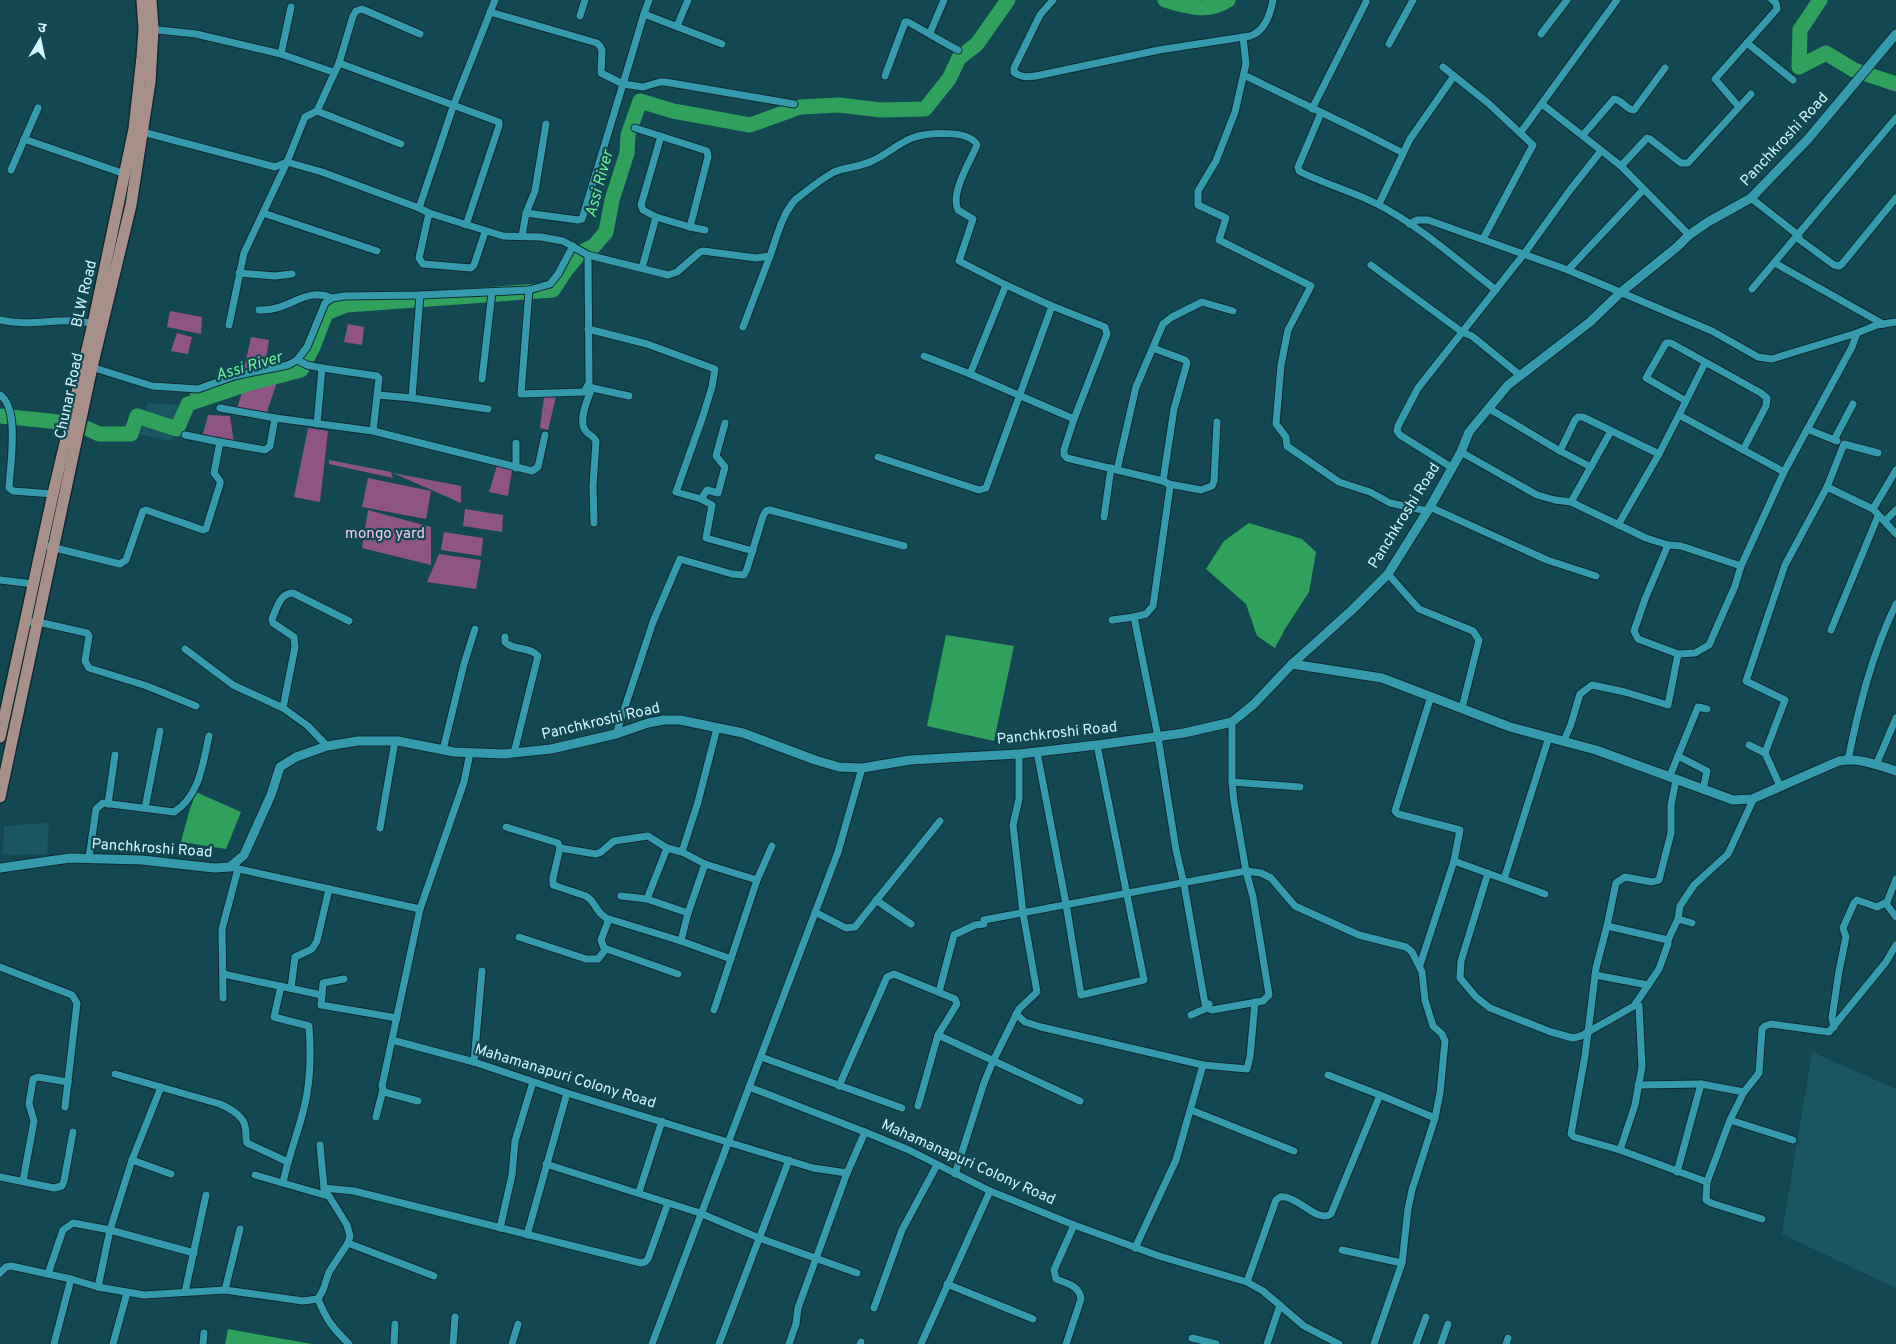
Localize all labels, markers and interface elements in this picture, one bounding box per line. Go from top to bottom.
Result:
north arrow [15,15,65,65]
text: उ [36,20,48,38]
street label: Panchkroshi Road [1737,89,1833,191]
water label: Assi River [581,146,619,220]
street label: BLW Road [68,259,102,329]
water label: Assi River [213,347,287,386]
street label: Chunar Road [52,351,88,441]
street label: Panchkroshi Road [1365,460,1445,572]
park label: mongo yard [345,525,425,544]
street label: Panchkroshi Road [540,699,662,745]
street label: Panchkroshi Road [996,718,1118,750]
street label: Panchkroshi Road [91,835,213,863]
street label: Mahamanapuri Colony Road [472,1040,658,1114]
street label: Mahamanapuri Colony Road [878,1116,1058,1210]

